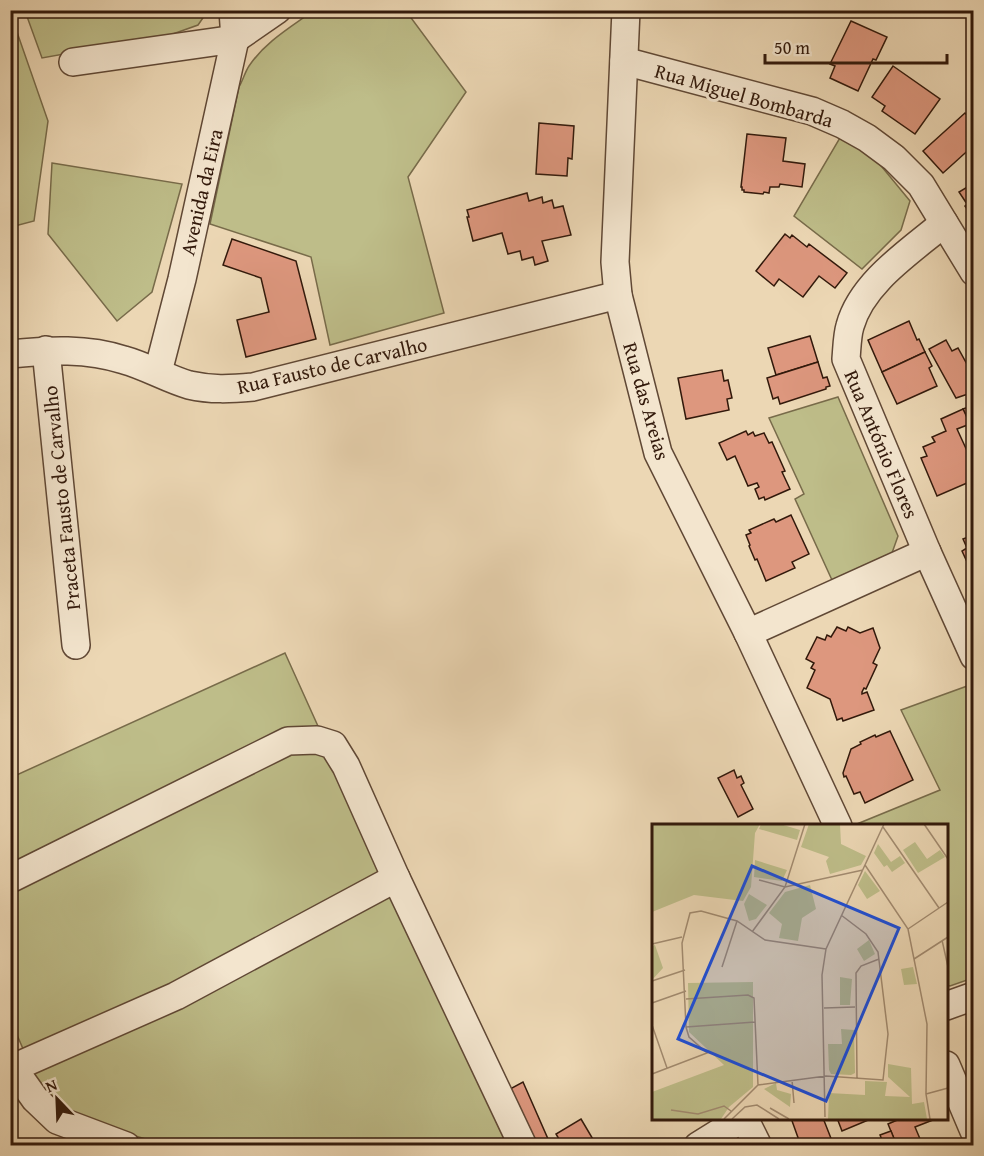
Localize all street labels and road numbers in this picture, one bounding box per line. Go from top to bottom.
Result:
street label: Rua Miguel Bombarda [651,56,837,134]
street label: Avenida da Eira [172,125,230,258]
street label: Rua Fausto de Carvalho [234,329,430,401]
street label: Rua das Areias [616,339,678,463]
street label: Rua António Flores [838,365,926,523]
street label: Praceta Fausto de Carvalho [35,384,87,612]

